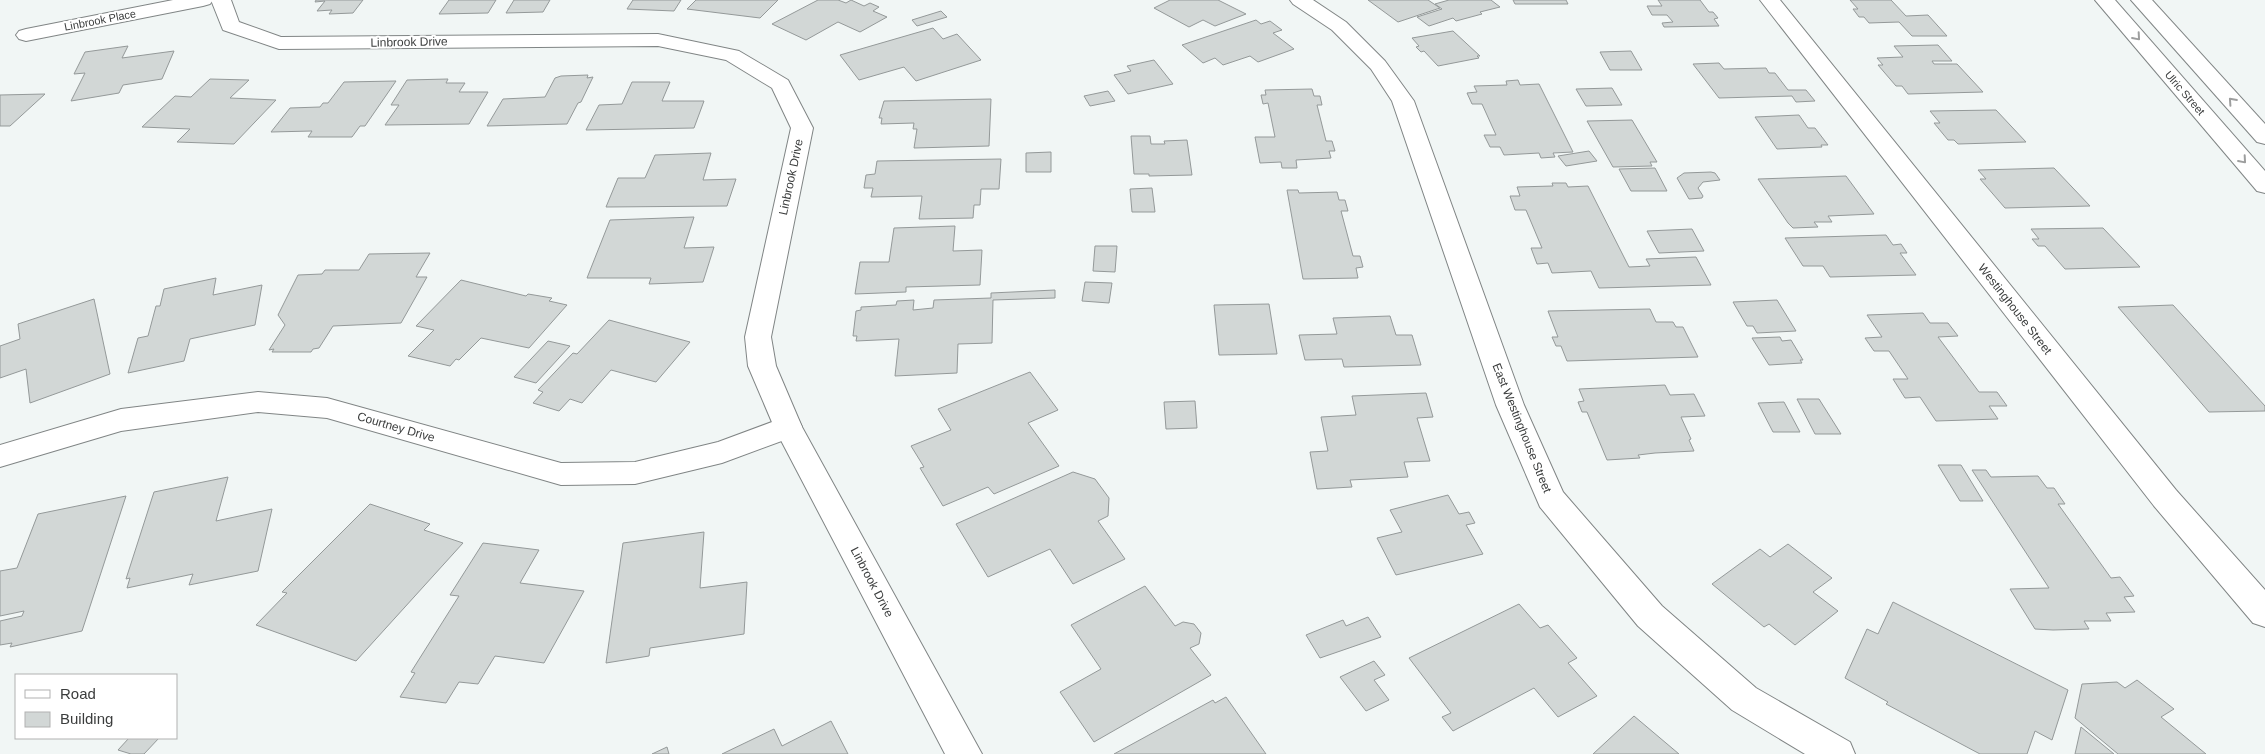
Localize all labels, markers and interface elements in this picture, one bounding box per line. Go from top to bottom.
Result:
street label: Linbrook Place [63,7,137,33]
one-way arrow [2131,31,2139,40]
street label: Linbrook Drive [370,34,448,50]
street label: Ulric Street [2163,69,2207,117]
one-way arrow [2229,98,2238,107]
street label: Linbrook Drive [776,137,806,216]
one-way arrow [2237,154,2245,163]
street label: Westinghouse Street [1975,261,2055,358]
street label: East Westinghouse Street [1490,361,1555,495]
street label: Courtney Drive [356,409,437,445]
street label: Linbrook Drive [848,545,896,620]
legend [15,674,178,739]
text: Road [60,685,96,702]
text: Building [60,710,113,727]

